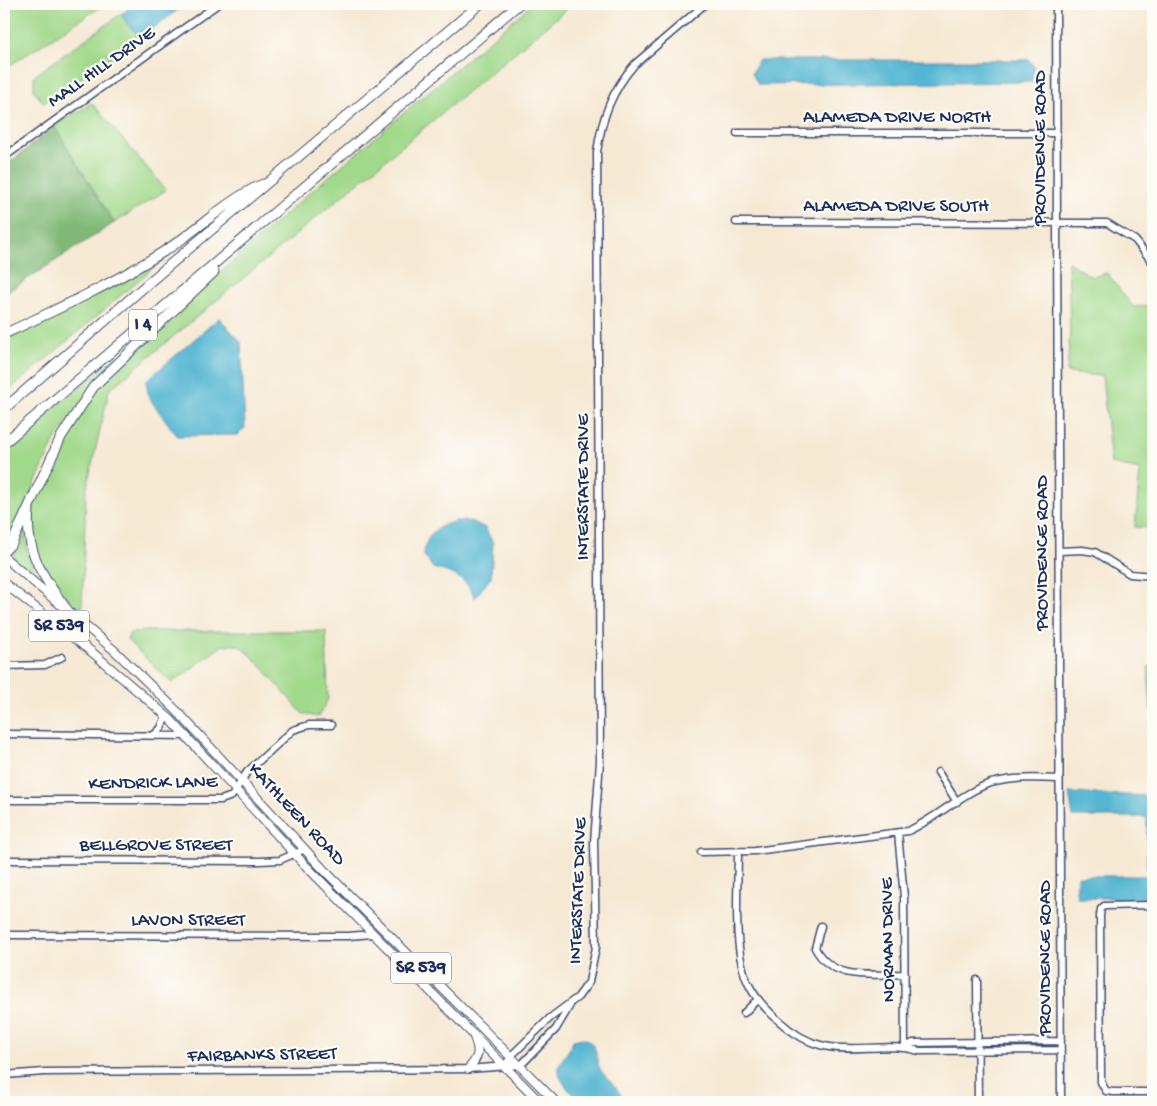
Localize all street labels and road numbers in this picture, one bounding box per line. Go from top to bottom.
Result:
street label: MALL HILL DRIVE [44,22,161,114]
street label: PROVIDENCE ROAD [1030,70,1053,227]
street label: ALAMEDA DRIVE NORTH [803,107,991,130]
street label: ALAMEDA DRIVE SOUTH [803,196,989,219]
road number: I 4 [129,310,157,340]
street label: INTERSTATE DRIVE [573,413,596,560]
street label: PROVIDENCE ROAD [1032,475,1055,632]
road number: SR 539 [29,610,89,642]
street label: KATHLEEN ROAD [242,759,350,872]
street label: KENDRICK LANE [88,771,219,797]
street label: INTERSTATE DRIVE [565,816,593,965]
street label: BELLGROVE STREET [79,835,233,858]
street label: NORMAN DRIVE [876,876,902,1002]
street label: PROVIDENCE ROAD [1035,880,1058,1037]
street label: LAVON STREET [131,910,246,933]
road number: SR 539 [391,952,451,984]
street label: FAIRBANKS STREET [186,1043,338,1069]

